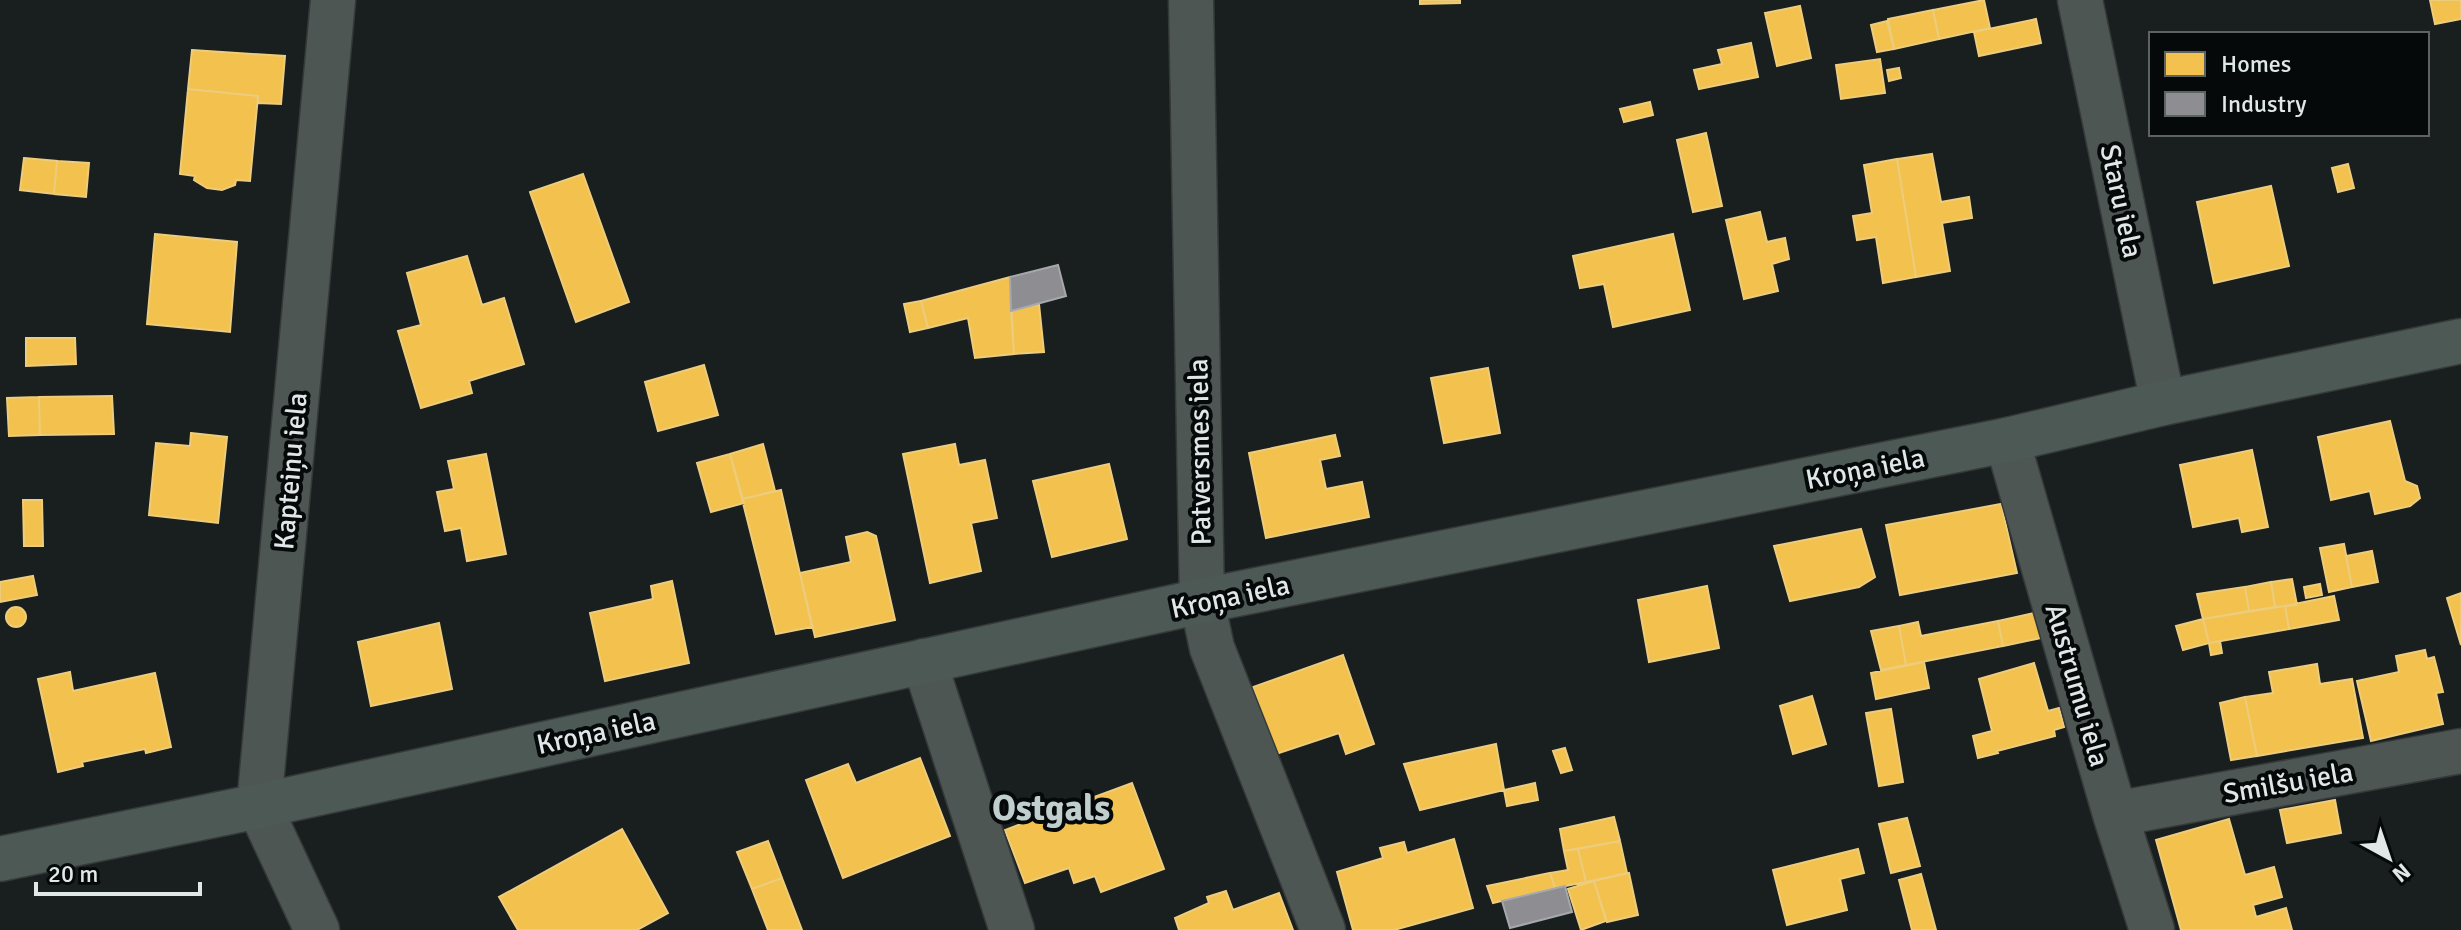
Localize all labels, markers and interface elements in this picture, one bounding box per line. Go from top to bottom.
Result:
legend [2149,32,2429,136]
text: Homes [2221,49,2291,79]
text: Industry [2221,89,2307,119]
street label: Staru iela [2092,141,2150,261]
street label: Patversmes iela [1181,358,1219,546]
street label: Kapteiņu iela [267,391,315,551]
street label: Kroņa iela [1803,441,1928,497]
street label: Kroņa iela [1168,568,1293,626]
street label: Austrumu iela [2038,600,2116,771]
street label: Kroņa iela [534,704,659,762]
street label: Smilšu iela [2220,755,2356,811]
district label: Ostgals [992,786,1110,831]
north arrow [2349,818,2429,898]
scale bar [36,846,200,896]
text: N [2387,858,2416,888]
text: 20 m [48,859,98,889]

